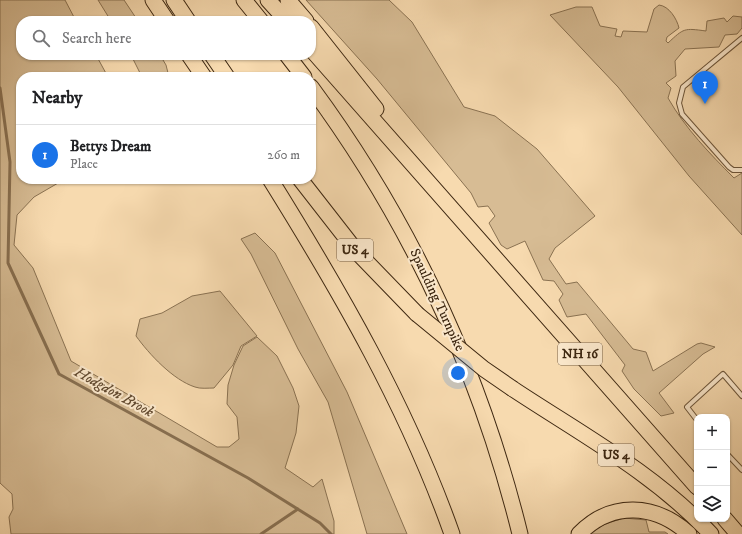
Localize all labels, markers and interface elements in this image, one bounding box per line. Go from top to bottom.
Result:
search box [16,16,316,60]
icon: search [30,27,52,49]
text: Search here [62,29,131,48]
pin: 1 [692,71,718,104]
text: Nearby [32,87,82,109]
text: Bettys Dream [70,137,151,156]
text: 1 [43,147,47,163]
text: 260 m [267,147,300,163]
text: Place [70,156,98,172]
road number: US 4 [337,239,373,261]
street label: Spaulding Turnpike [405,246,469,354]
road number: NH 16 [558,343,602,365]
water label: Hodgdon Brook [70,362,158,422]
your location [448,363,468,383]
map controls [694,414,730,522]
button: + [694,414,730,450]
road number: US 4 [598,444,634,466]
button: − [694,450,730,486]
button: layers [694,486,730,522]

